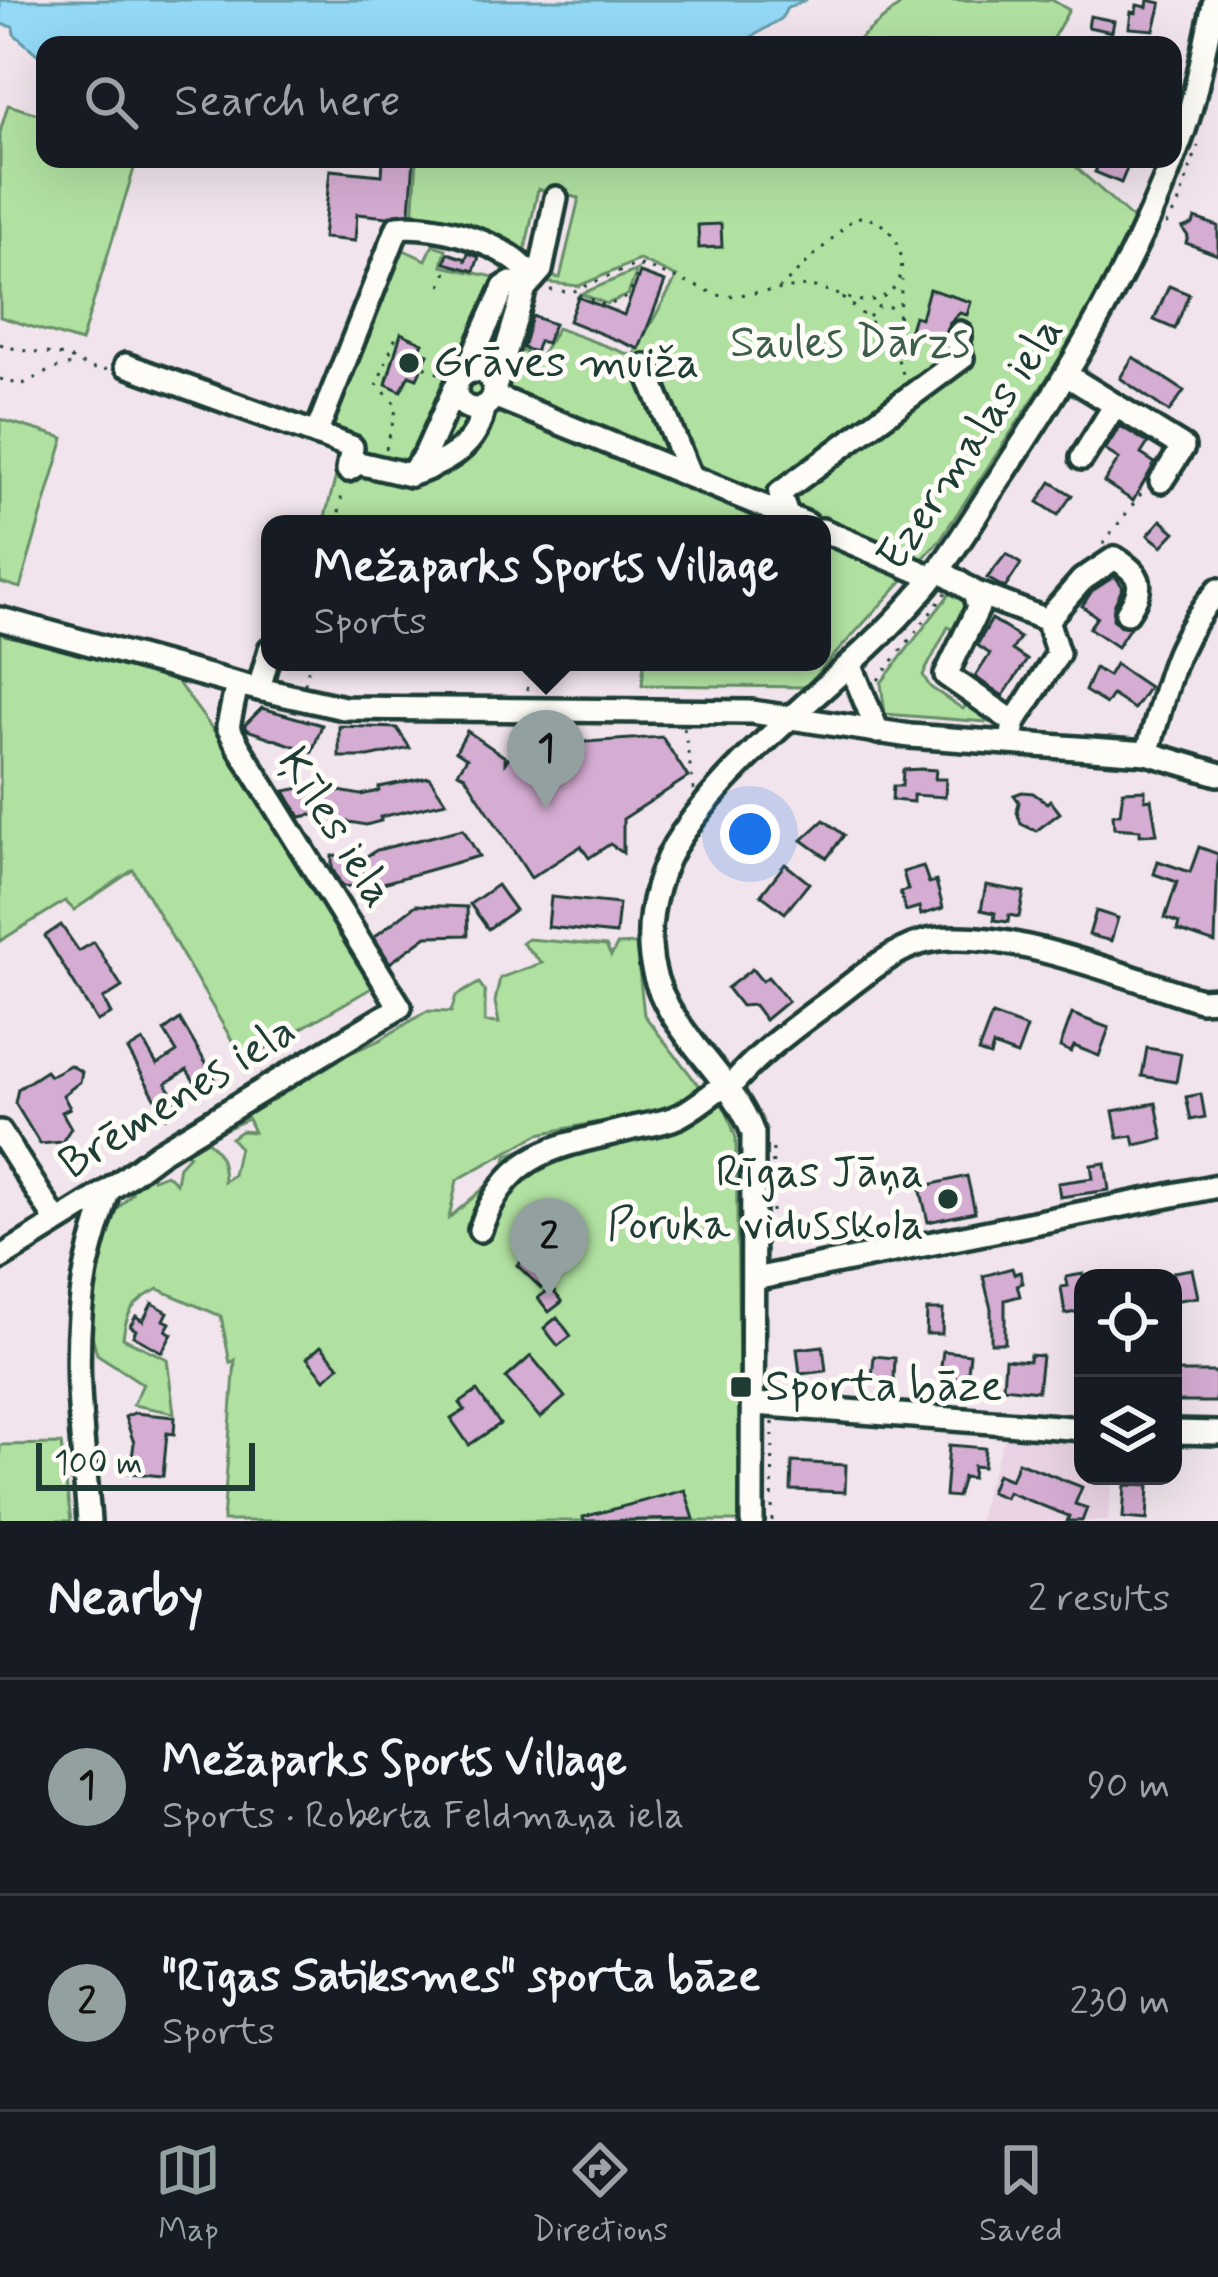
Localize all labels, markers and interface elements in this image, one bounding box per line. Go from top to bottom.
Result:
search box [36,36,1182,168]
icon: search [78,69,144,135]
text: Search here [174,73,401,132]
street label: Ezermalas iela [864,305,1078,583]
park label: Saules Dārzs [730,314,970,373]
place label: Grāves muiža [433,334,699,393]
marker: Grāves muiža [396,350,422,376]
popup [261,515,831,671]
text: Mežaparks Sports Village [314,538,778,597]
text: Sports [314,597,427,648]
pin: 1 [507,710,585,809]
street label: Ķīles iela [263,737,407,919]
your location [720,804,780,864]
street label: Brēmenes iela [49,1002,307,1194]
place label: Rīgas Jāņa Poruka vidusskola [607,1144,924,1255]
marker: Rīgas Jāņa Poruka vidusskola [935,1186,961,1212]
pin: 2 [510,1198,588,1297]
map controls [1074,1269,1182,1485]
button: locate [1074,1269,1182,1377]
place label: Sporta bāze [765,1358,1003,1417]
marker: Sporta bāze [728,1374,754,1400]
button: layers [1074,1377,1182,1485]
scale bar [36,1437,255,1490]
text: 100 m [54,1442,143,1486]
text: Nearby [48,1566,203,1632]
text: 2 results [1028,1574,1170,1625]
text: Mežaparks Sports Village [162,1732,627,1791]
text: 1 [78,1761,96,1812]
text: 90 m [1087,1761,1170,1812]
text: Sports · Roberta Feldmaņa iela [162,1791,684,1842]
text: "Rīgas Satiksmes" sporta bāze [162,1948,760,2007]
text: 2 [77,1977,97,2028]
text: 230 m [1069,1977,1170,2028]
text: Sports [162,2007,275,2058]
tab: Map [155,2137,221,2253]
tab: Directions [532,2137,668,2253]
tab: Saved [979,2137,1063,2253]

